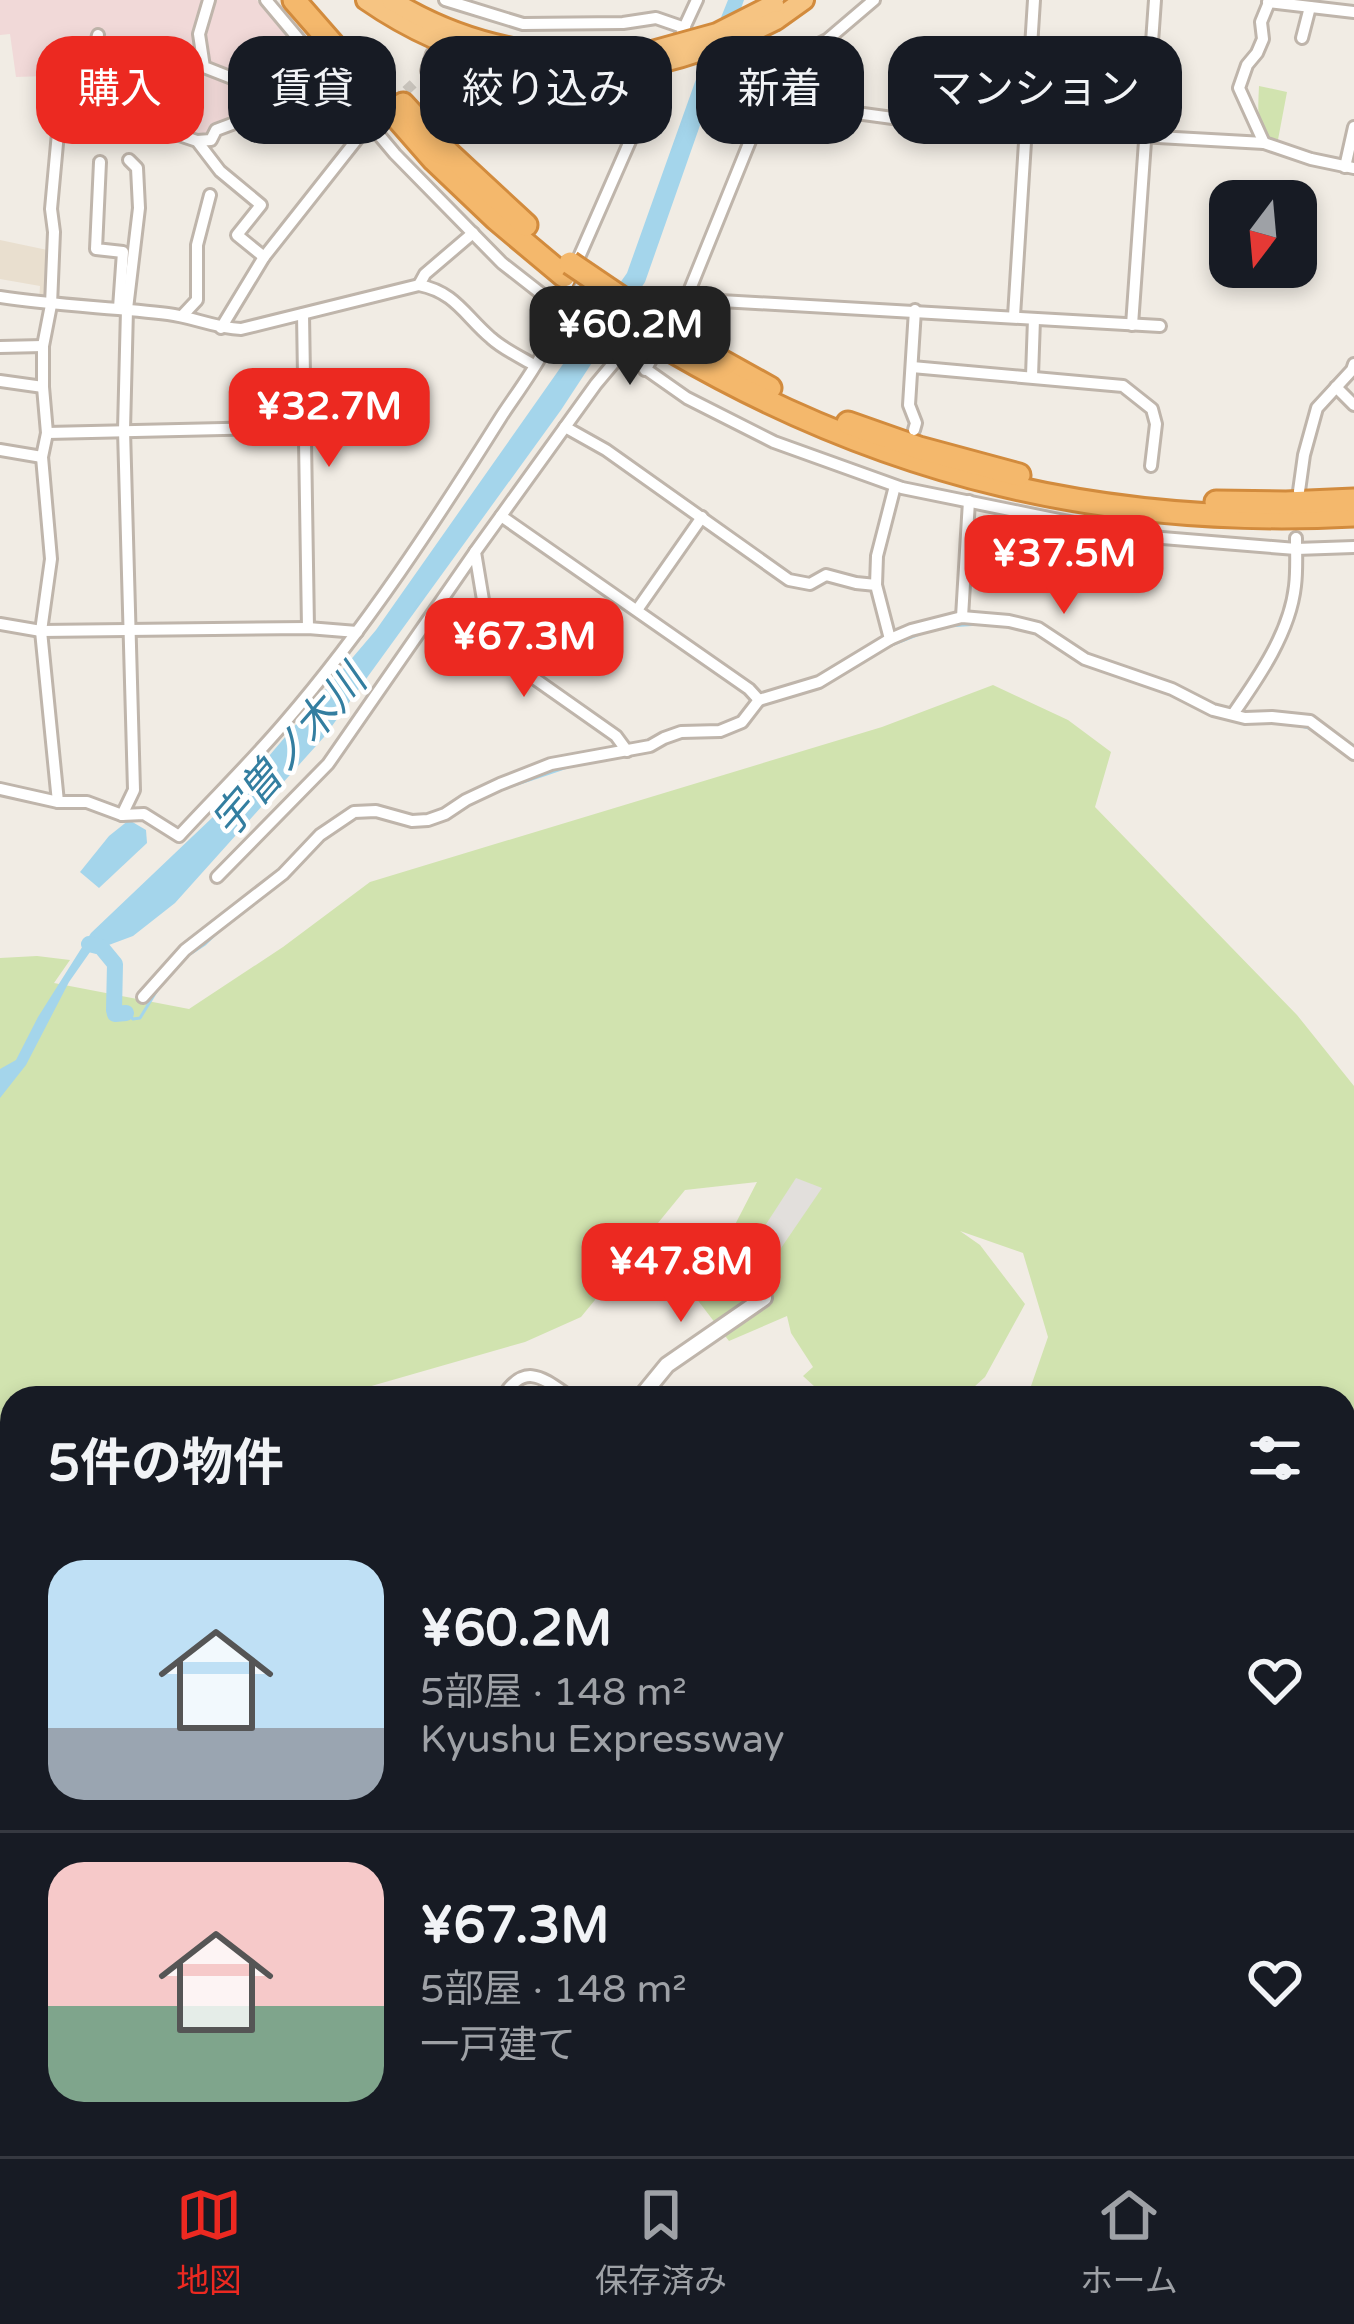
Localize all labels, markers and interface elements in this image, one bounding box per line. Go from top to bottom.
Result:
chip: 購入 [36,36,204,144]
chip: 賃貸 [228,36,396,144]
chip: 絞り込み [420,36,672,144]
chip: 新着 [696,36,864,144]
chip: マンション [888,36,1182,144]
north arrow [1209,180,1317,288]
map controls [1209,180,1317,288]
pin: ¥60.2M [532,286,728,388]
text: ¥60.2M [557,301,703,348]
pin: ¥32.7M [231,368,427,470]
text: ¥32.7M [256,383,402,430]
pin: ¥37.5M [966,515,1162,617]
text: ¥37.5M [991,530,1137,577]
pin: ¥67.3M [426,598,622,700]
text: ¥67.3M [451,613,597,660]
water label: 宇曽ノ木川 [201,653,380,848]
pin: ¥47.8M [583,1223,779,1325]
text: ¥47.8M [609,1238,753,1285]
icon: filters [1242,1425,1308,1491]
text: 5件の物件 [48,1433,284,1495]
text: ¥60.2M [420,1598,612,1660]
icon: home [144,1608,288,1752]
icon: heart [1242,1647,1308,1713]
text: 5部屋 · 148 m² [420,1669,687,1716]
text: Kyushu Expressway [420,1716,785,1763]
text: ¥67.3M [420,1895,610,1957]
icon: home [144,1910,288,2054]
icon: heart [1242,1949,1308,2015]
text: 5部屋 · 148 m² [420,1966,687,2013]
text: 一戸建て [420,2022,576,2069]
tab: 地図 [176,2182,242,2302]
tab: 保存済み [595,2182,727,2302]
tab: ホーム [1080,2182,1178,2302]

